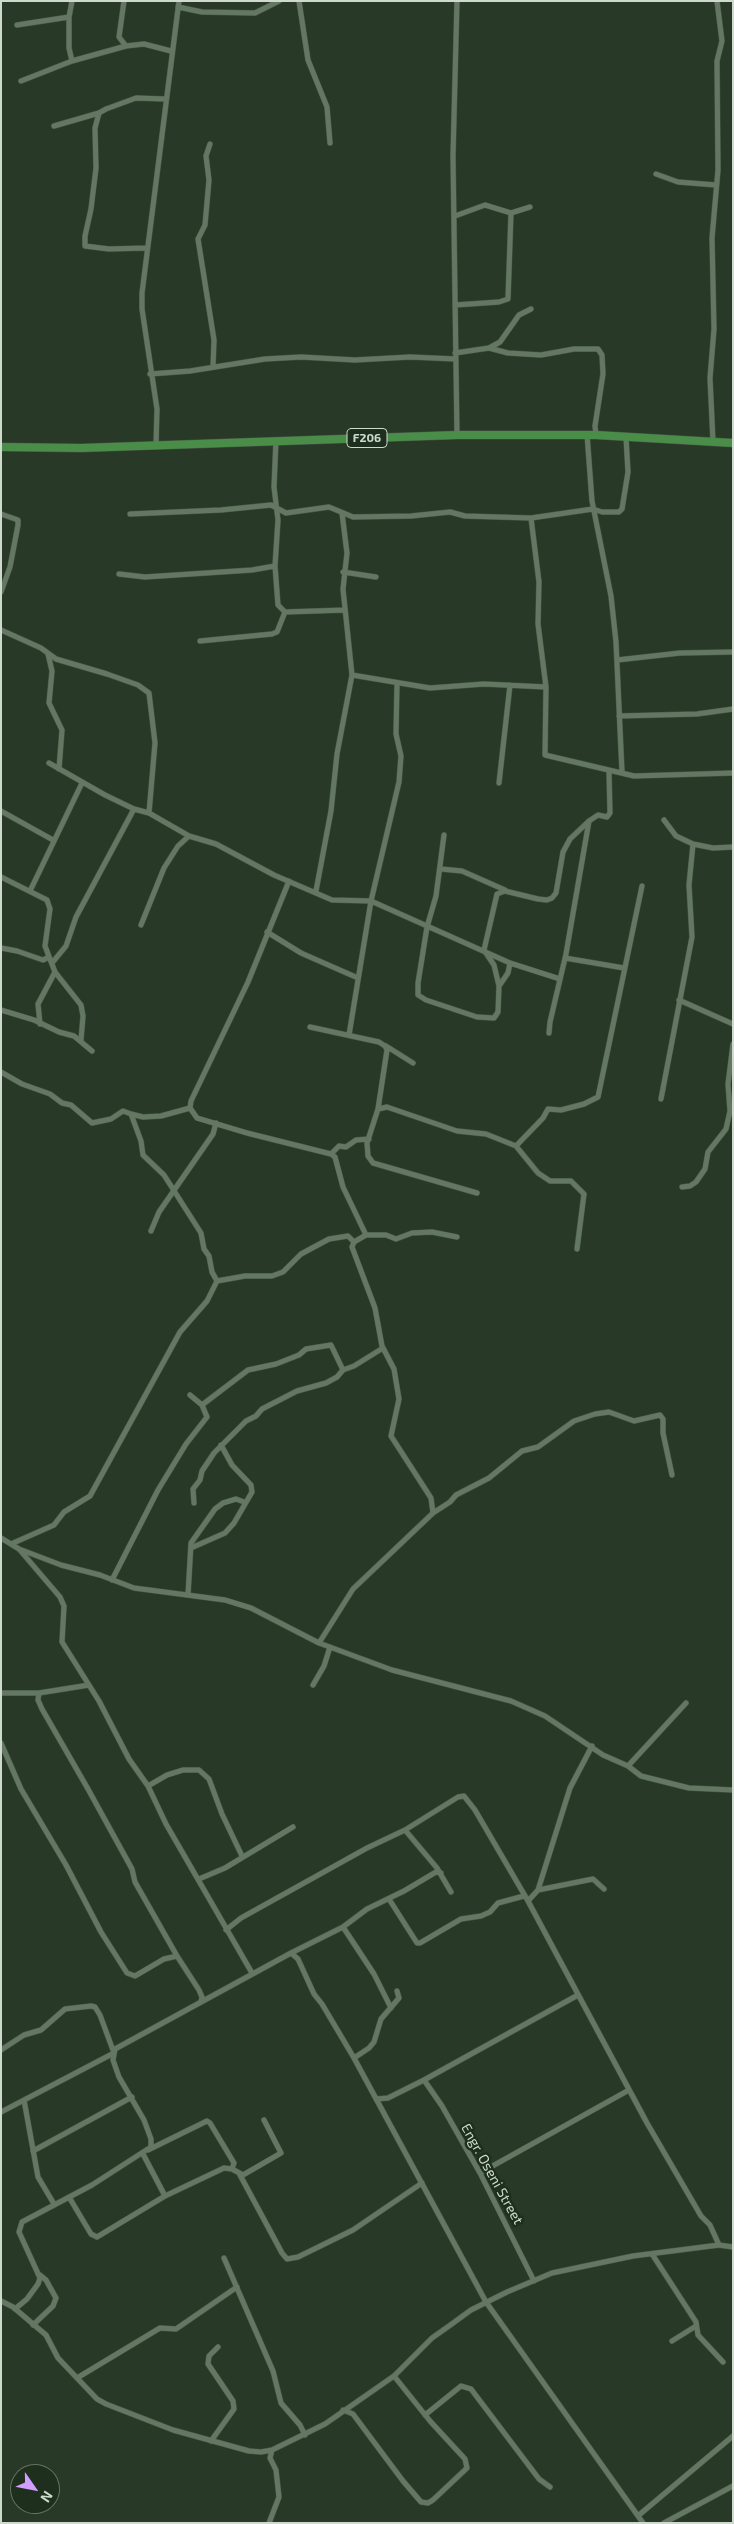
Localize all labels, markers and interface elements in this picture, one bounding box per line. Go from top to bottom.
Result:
road number: F206 [347,428,387,448]
street label: Engr. Oseni Street [457,2121,527,2227]
north arrow [10,2464,60,2514]
text: N [37,2488,57,2506]

